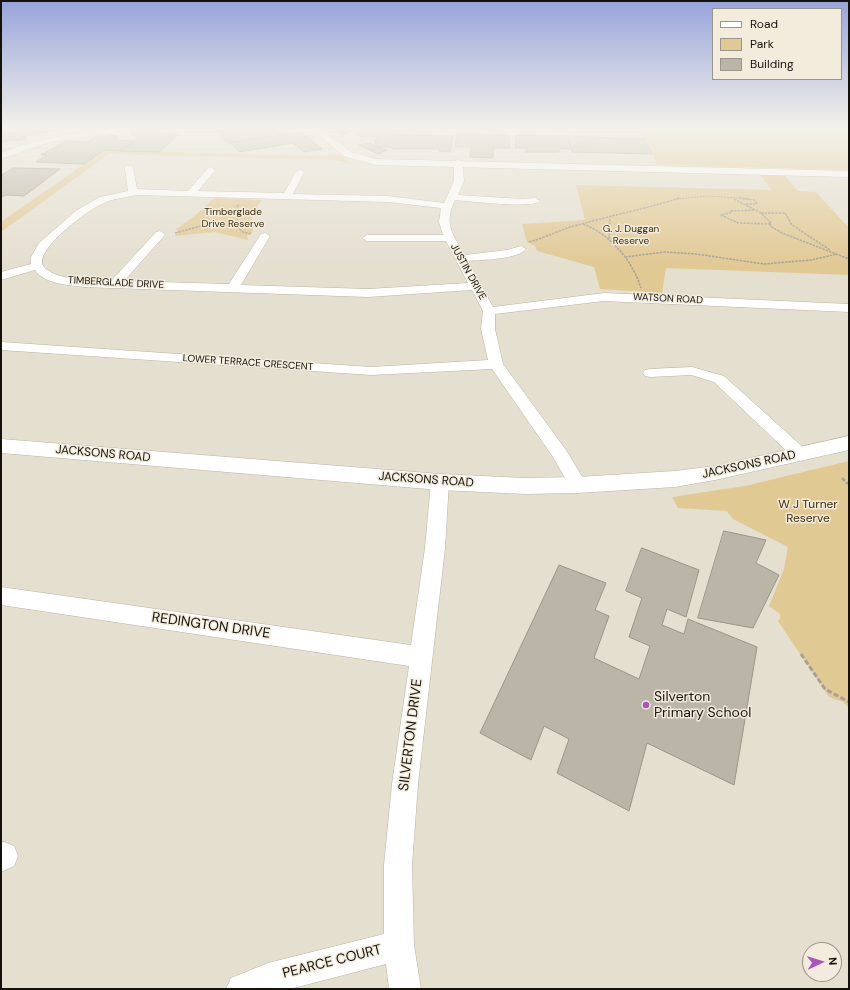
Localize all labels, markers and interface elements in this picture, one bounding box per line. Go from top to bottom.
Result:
legend [712,8,842,80]
text: Road [750,16,778,32]
text: Park [750,36,774,52]
text: Building [750,56,794,72]
park label: Timberglade Drive Reserve [202,206,264,230]
park label: G. J. Duggan Reserve [603,223,659,246]
street label: JUSTIN DRIVE [448,242,488,302]
street label: TIMBERGLADE DRIVE [68,274,164,292]
street label: WATSON ROAD [633,291,703,307]
street label: LOWER TERRACE CRESCENT [182,352,314,374]
street label: JACKSONS ROAD [55,443,151,465]
street label: JACKSONS ROAD [701,448,797,482]
street label: JACKSONS ROAD [378,469,474,491]
park label: W J Turner Reserve [778,498,838,526]
street label: REDINGTON DRIVE [151,609,271,643]
street label: SILVERTON DRIVE [396,678,426,792]
place label: Silverton Primary School [654,689,751,722]
marker: Silverton Primary School [641,700,651,710]
street label: PEARCE COURT [281,942,383,982]
north arrow [802,942,842,982]
text: N [826,957,840,966]

